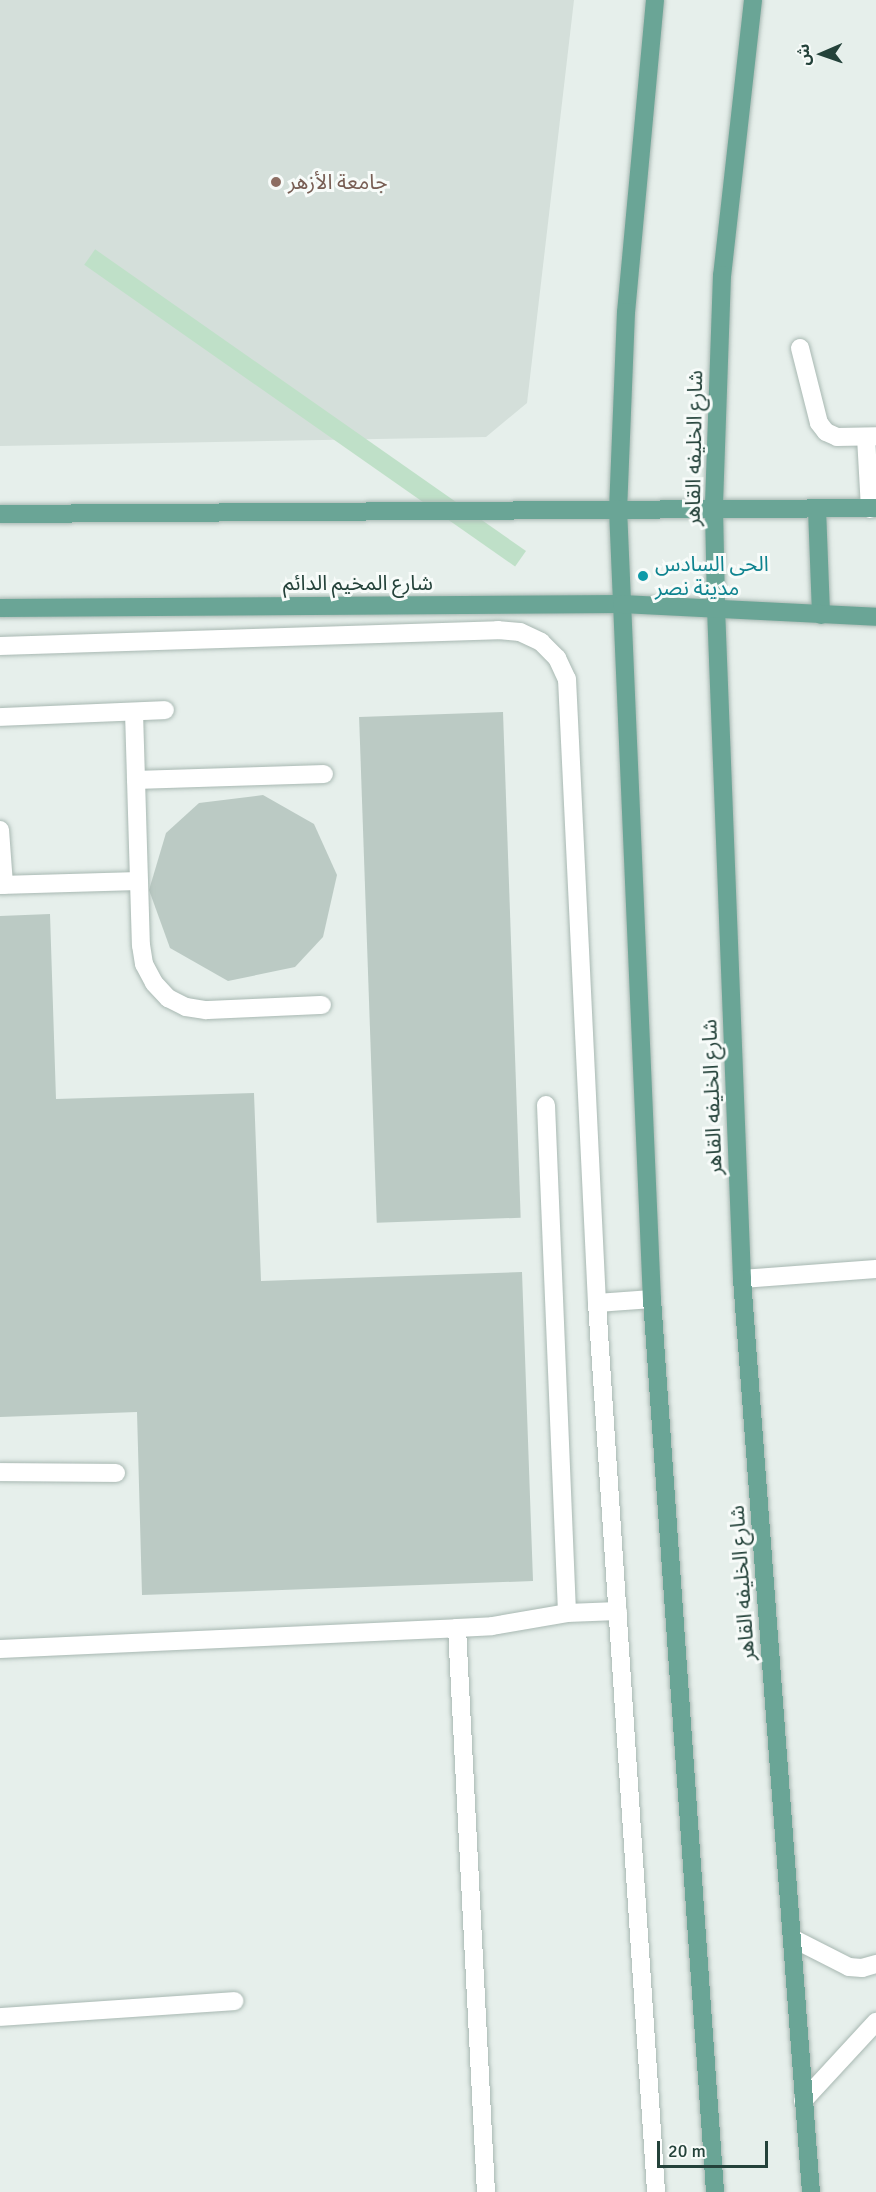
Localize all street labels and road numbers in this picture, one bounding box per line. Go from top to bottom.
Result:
street label: شارع الخليفه القاهر [680,370,708,526]
street label: شارع المخيم الدائم [283,570,433,596]
street label: شارع الخليفه القاهر [697,1019,727,1175]
street label: شارع الخليفه القاهر [724,1504,760,1662]

